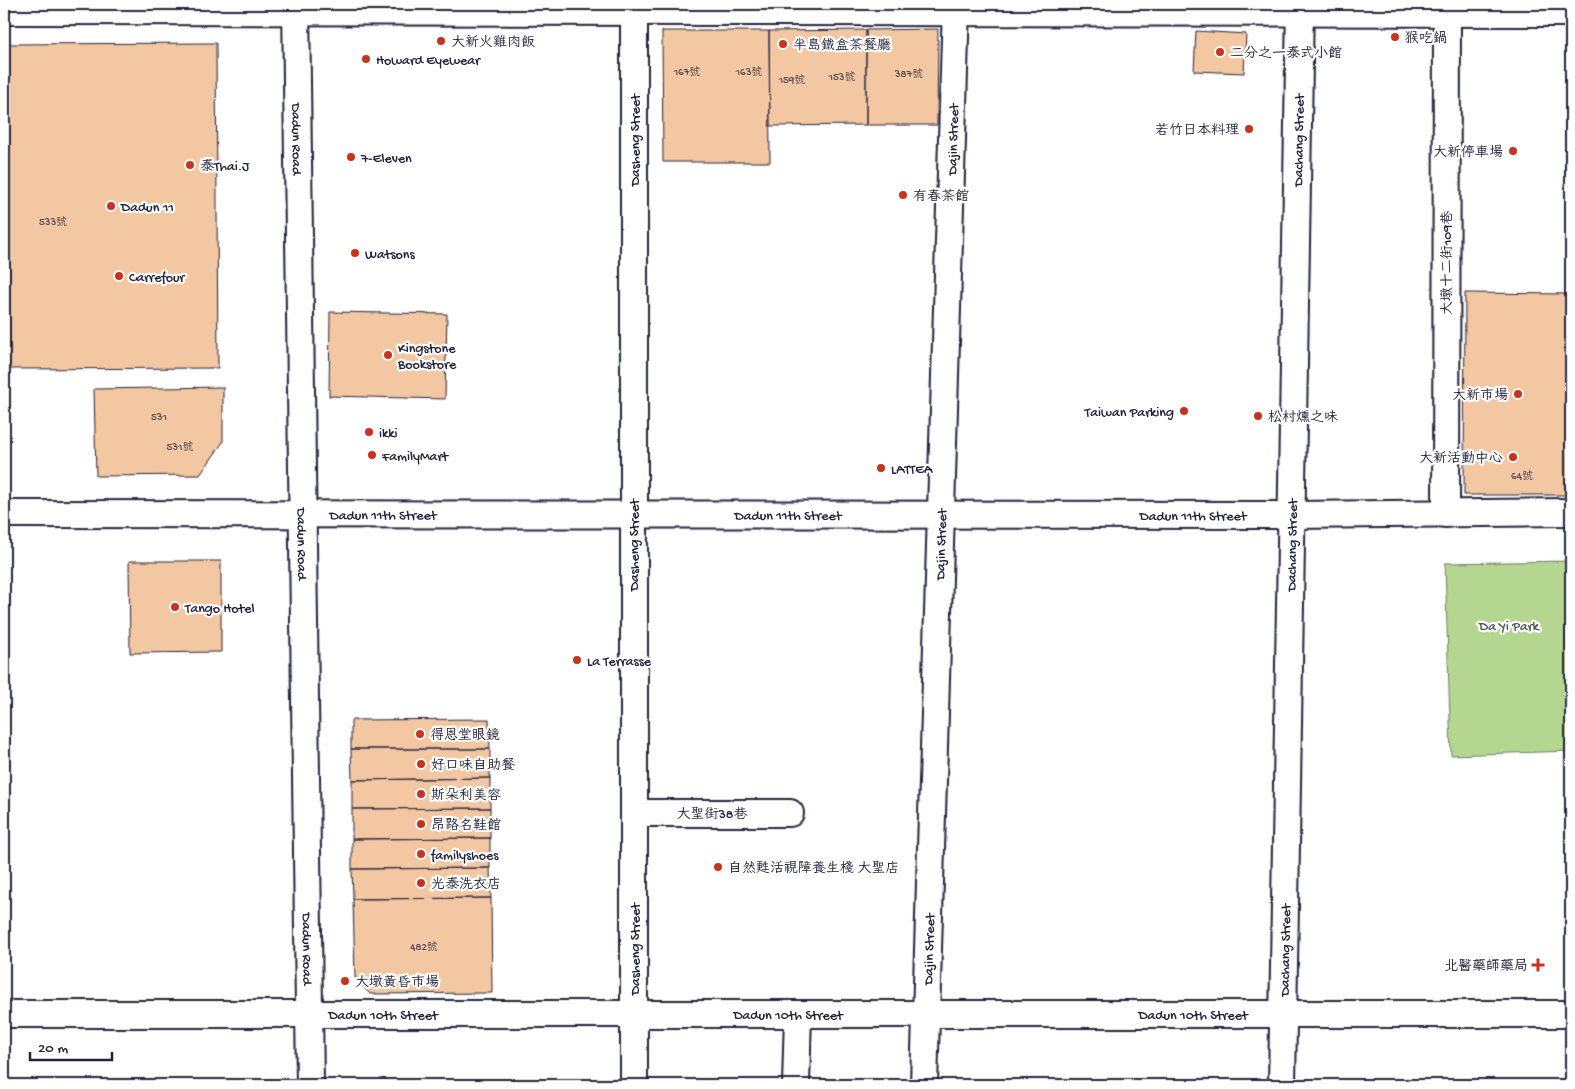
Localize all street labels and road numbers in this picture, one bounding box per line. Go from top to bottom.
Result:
street label: Dasheng Street [628,93,645,187]
street label: Dachang Street [1291,93,1310,187]
street label: Dadun Road [286,102,304,177]
street label: Dajin Street [945,102,964,176]
street label: 大墩十二街109巷 [1439,210,1457,315]
street label: Dasheng Street [627,498,644,592]
street label: Dachang Street [1284,498,1303,592]
street label: Dadun Road [292,507,309,582]
street label: Dajin Street [933,507,952,581]
street label: Dadun 11th Street [329,508,438,525]
street label: Dadun 11th Street [734,509,843,526]
street label: Dadun 11th Street [1139,509,1248,526]
street label: 大聖街38巷 [677,806,748,824]
street label: Dasheng Street [628,902,645,996]
street label: Dachang Street [1277,902,1296,997]
street label: Dadun Road [297,912,315,987]
street label: Dajin Street [921,912,940,986]
street label: Dadun 10th Street [327,1008,439,1025]
street label: Dadun 10th Street [732,1008,844,1025]
street label: Dadun 10th Street [1137,1008,1249,1025]

